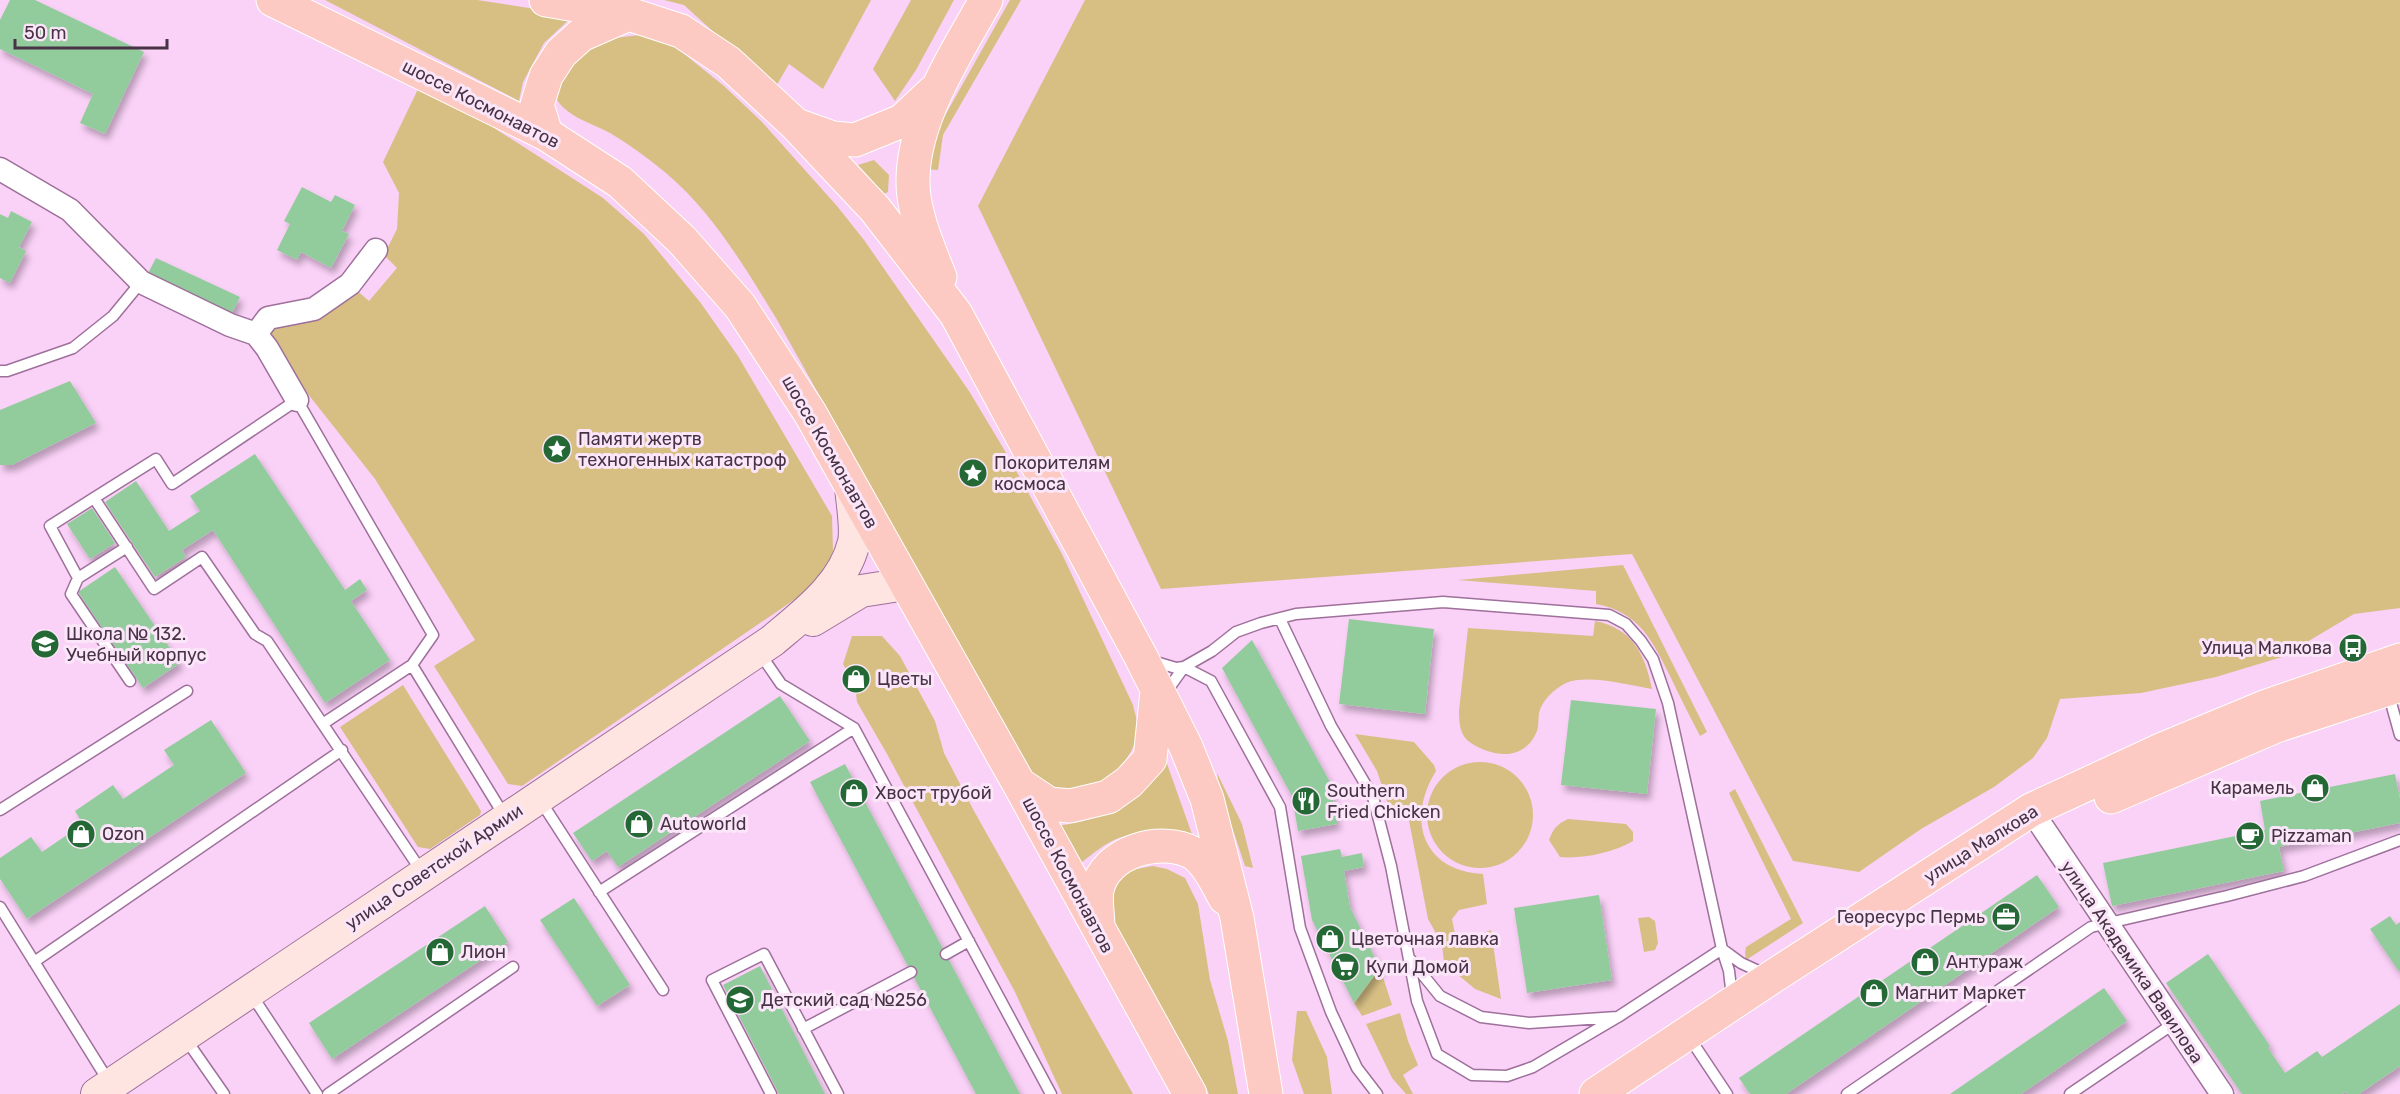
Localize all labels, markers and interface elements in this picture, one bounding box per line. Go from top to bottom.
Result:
scale bar [15,12,166,50]
text: 50 m [24,22,67,44]
street label: шоссе Космонавтов [399,55,563,153]
street label: шоссе Космонавтов [777,371,883,533]
place label: Памяти жертв техногенных катастроф [578,428,787,471]
place icon: Памяти жертв техногенных катастроф [541,433,573,465]
place label: Покорителям космоса [994,452,1110,495]
place icon: Покорителям космоса [957,457,989,489]
place label: Школа № 132. Учебный корпус [66,623,207,666]
school or university icon: Школа № 132. Учебный корпус [29,628,61,660]
bus stop icon: Улица Малкова [2337,632,2369,664]
place label: Улица Малкова [2202,637,2332,659]
shop icon: Цветы [840,663,872,695]
place label: Цветы [877,668,932,690]
shop icon: Карамель [2299,772,2331,804]
shop icon: Хвост трубой [838,777,870,809]
place label: Карамель [2210,777,2294,799]
place label: Southern Fried Chicken [1327,780,1441,823]
place label: Хвост трубой [875,782,992,804]
restaurant icon: Southern Fried Chicken [1290,785,1322,817]
street label: шоссе Космонавтов [1018,793,1118,957]
street label: улица Советской Армии [341,799,527,935]
street label: улица Малкова [1920,800,2042,888]
shop icon: Autoworld [623,808,655,840]
place label: Autoworld [660,813,746,835]
shop icon: Ozon [65,818,97,850]
cafe icon: Pizzaman [2234,820,2266,852]
place label: Ozon [102,823,144,845]
place label: Pizzaman [2271,825,2352,847]
street label: улица Академика Вавилова [2056,856,2208,1068]
office icon: Георесурс Пермь [1990,901,2022,933]
place label: Георесурс Пермь [1837,906,1985,928]
shop icon: Цветочная лавка [1314,923,1346,955]
place label: Цветочная лавка [1351,928,1499,950]
shop icon: Лион [424,936,456,968]
place label: Лион [461,941,506,963]
shop icon: Антураж [1909,946,1941,978]
supermarket icon: Купи Домой [1329,951,1361,983]
place label: Антураж [1946,951,2023,973]
place label: Купи Домой [1366,956,1469,978]
shop icon: Магнит Маркет [1858,977,1890,1009]
place label: Магнит Маркет [1895,982,2026,1004]
school or university icon: Детский сад №256 [724,984,756,1016]
place label: Детский сад №256 [761,989,927,1011]

